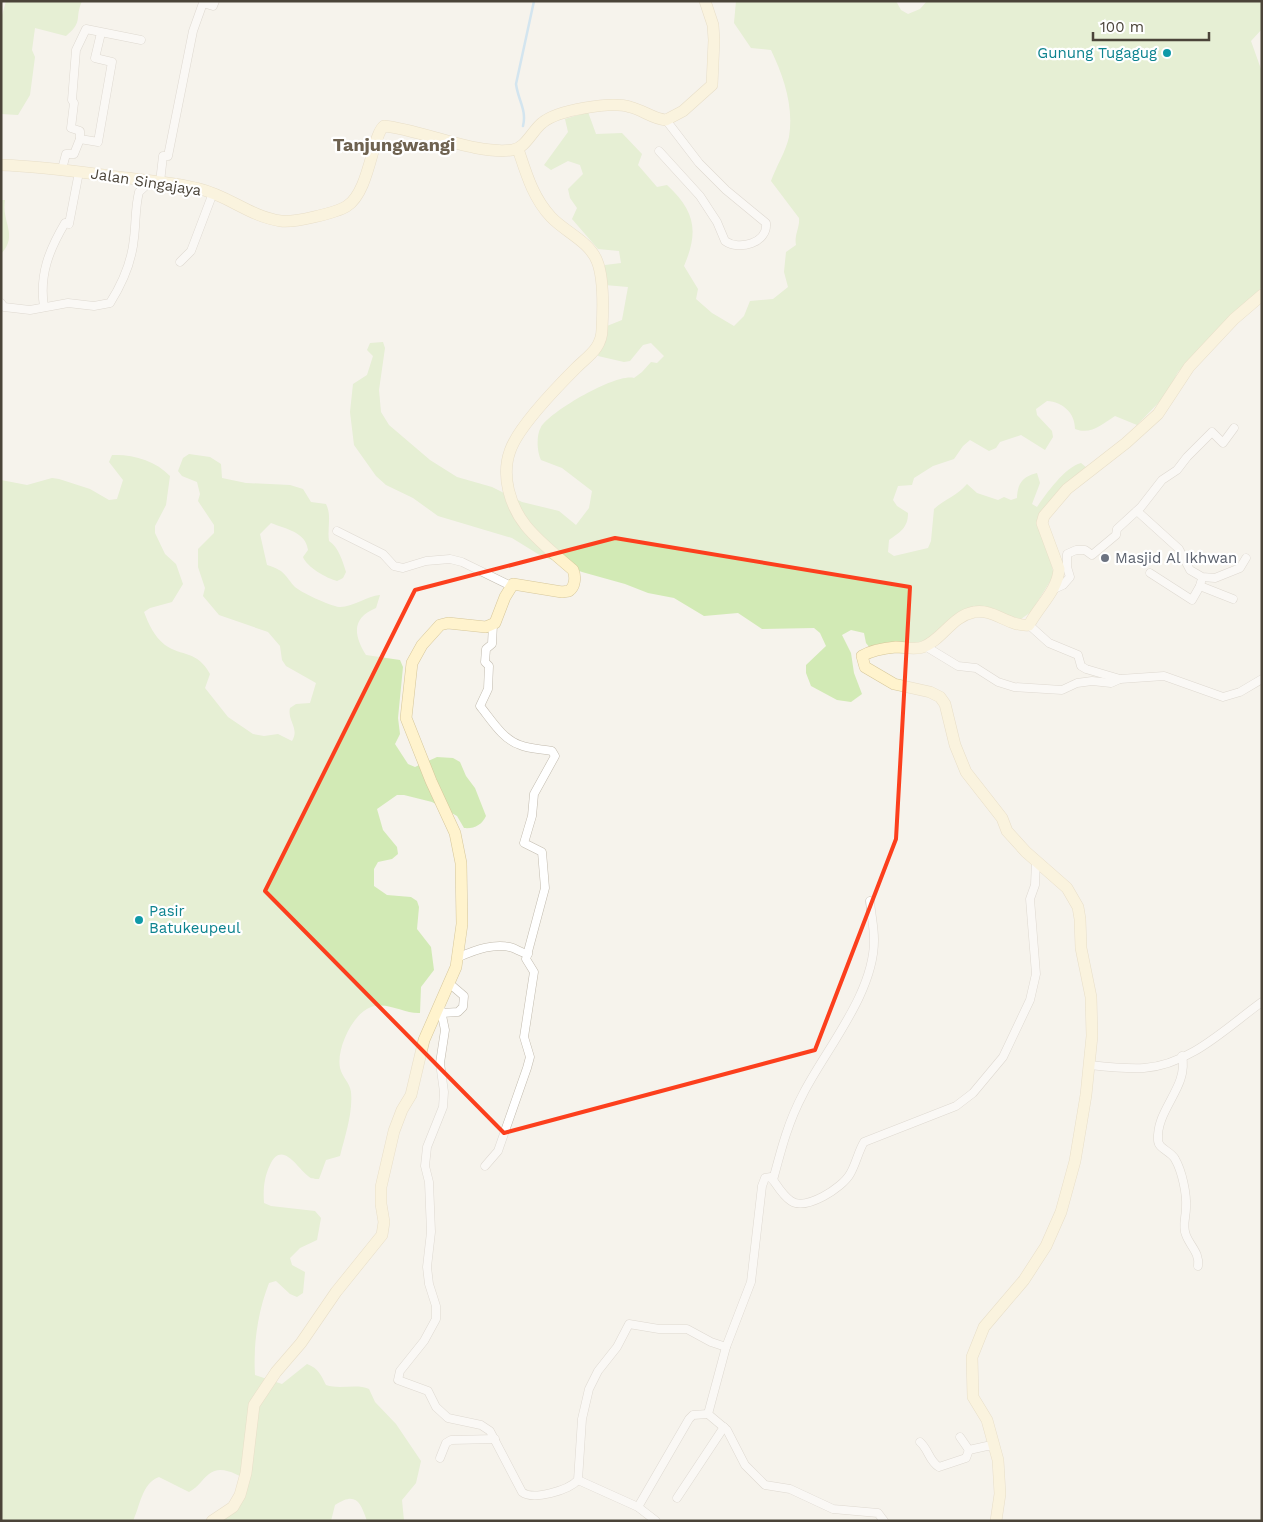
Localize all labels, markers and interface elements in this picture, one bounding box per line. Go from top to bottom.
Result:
scale bar [1093,10,1209,42]
text: 100 m [1100,18,1144,36]
place label: Gunung Tugagug [1037,44,1157,62]
marker: Gunung Tugagug [1161,47,1173,59]
district label: Tanjungwangi [333,134,455,155]
street label: Jalan Singajaya [89,164,203,200]
place label: Masjid Al Ikhwan [1115,549,1237,567]
marker: Masjid Al Ikhwan [1099,552,1111,564]
place label: Pasir Batukeupeul [149,902,241,937]
marker: Pasir Batukeupeul [133,914,145,926]

